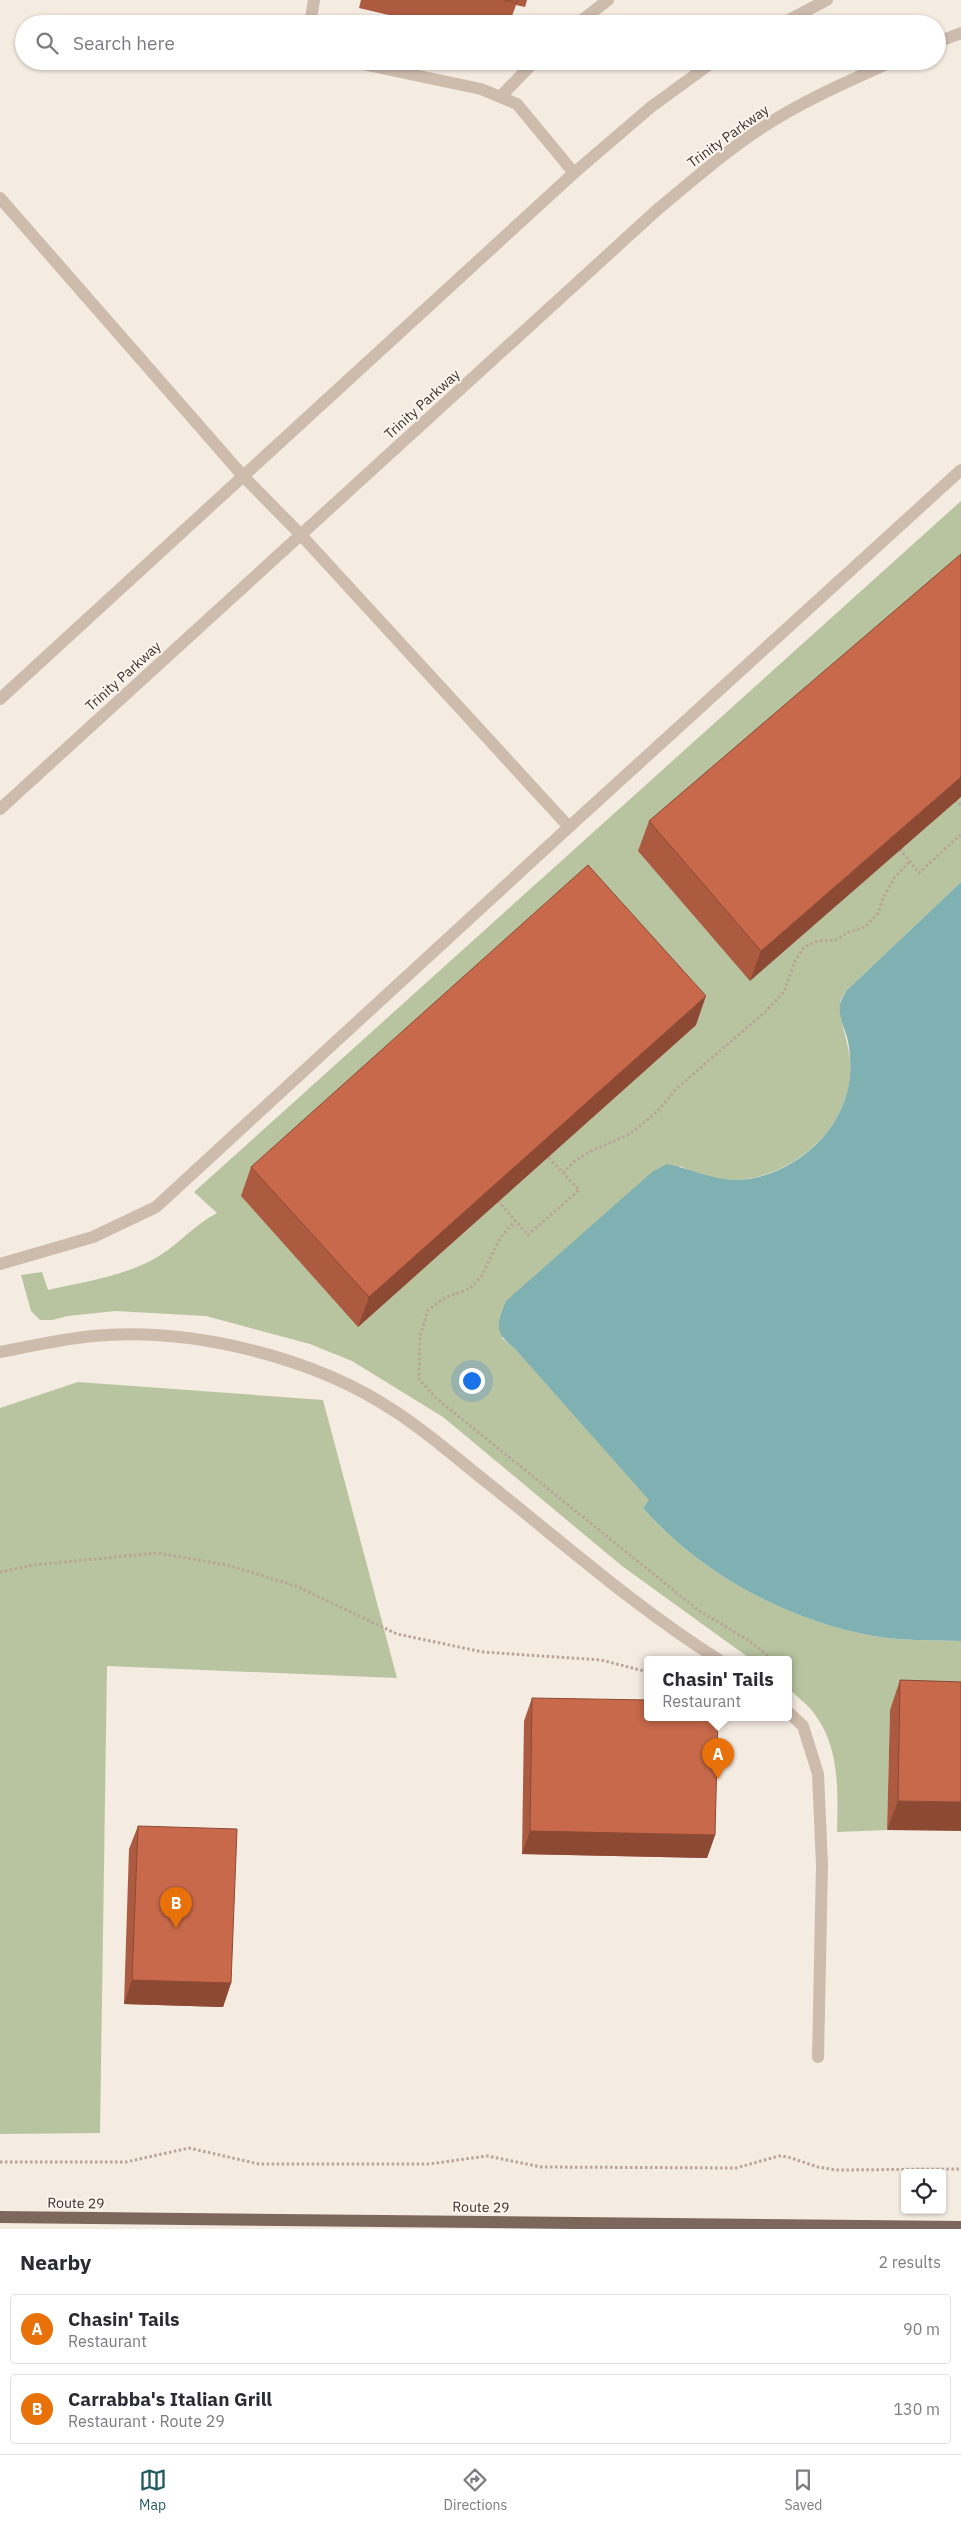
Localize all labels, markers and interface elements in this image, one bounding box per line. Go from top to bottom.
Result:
search box [15,15,946,70]
icon: search [33,29,61,57]
text: Search here [73,31,175,55]
street label: Trinity Parkway [684,100,772,172]
street label: Trinity Parkway [380,365,464,443]
street label: Trinity Parkway [81,637,165,715]
your location [459,1368,485,1394]
popup [644,1656,792,1721]
text: Chasin' Tails [662,1667,774,1691]
text: Restaurant [662,1691,741,1711]
pin: A [702,1738,734,1779]
pin: B [160,1887,192,1928]
map controls [901,2169,946,2214]
button: locate [901,2169,946,2214]
street label: Route 29 [47,2194,105,2212]
street label: Route 29 [452,2198,510,2216]
text: Nearby [20,2248,91,2276]
text: 2 results [878,2252,941,2272]
text: Chasin' Tails [68,2307,179,2331]
text: A [32,2319,42,2339]
text: 90 m [903,2319,940,2339]
text: Restaurant [68,2331,147,2351]
text: Carrabba's Italian Grill [68,2387,272,2411]
text: B [32,2399,42,2419]
text: 130 m [893,2399,940,2419]
text: Restaurant · Route 29 [68,2411,225,2431]
tab: Map [139,2466,167,2514]
tab: Directions [444,2466,507,2514]
tab: Saved [784,2466,822,2514]

